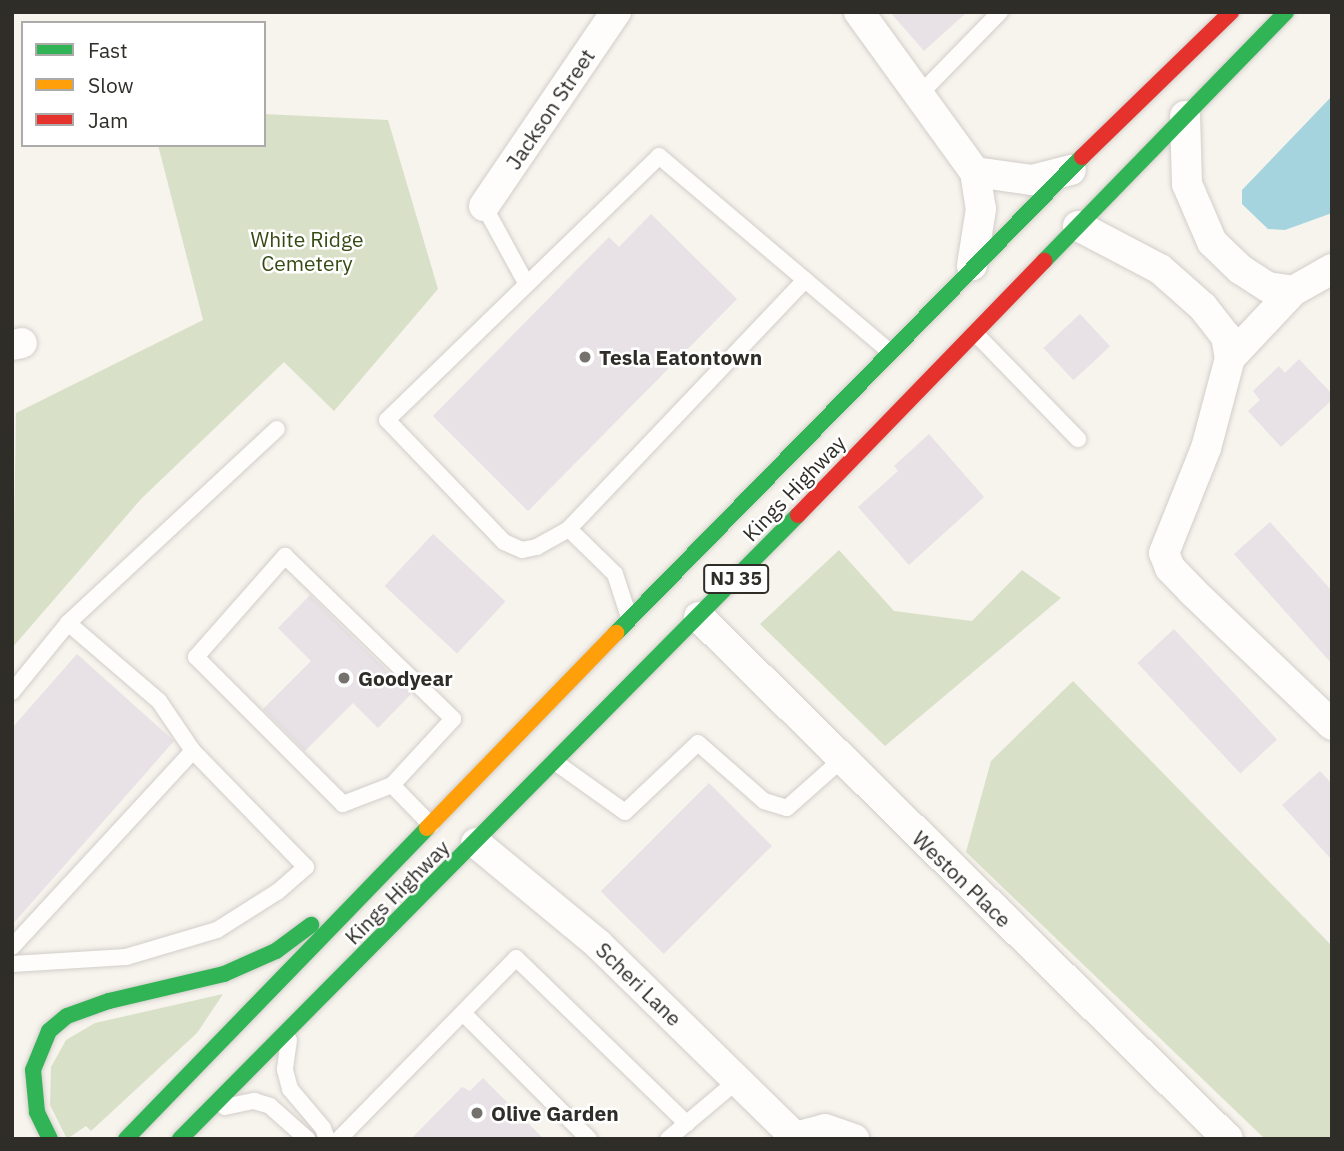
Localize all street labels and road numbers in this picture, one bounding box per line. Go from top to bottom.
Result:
street label: Jackson Street [500,44,600,174]
street label: Kings Highway [737,430,851,546]
road number: NJ 35 [703,564,769,594]
street label: Weston Place [907,826,1017,932]
street label: Kings Highway [340,835,454,949]
street label: Scheri Lane [591,937,687,1031]

